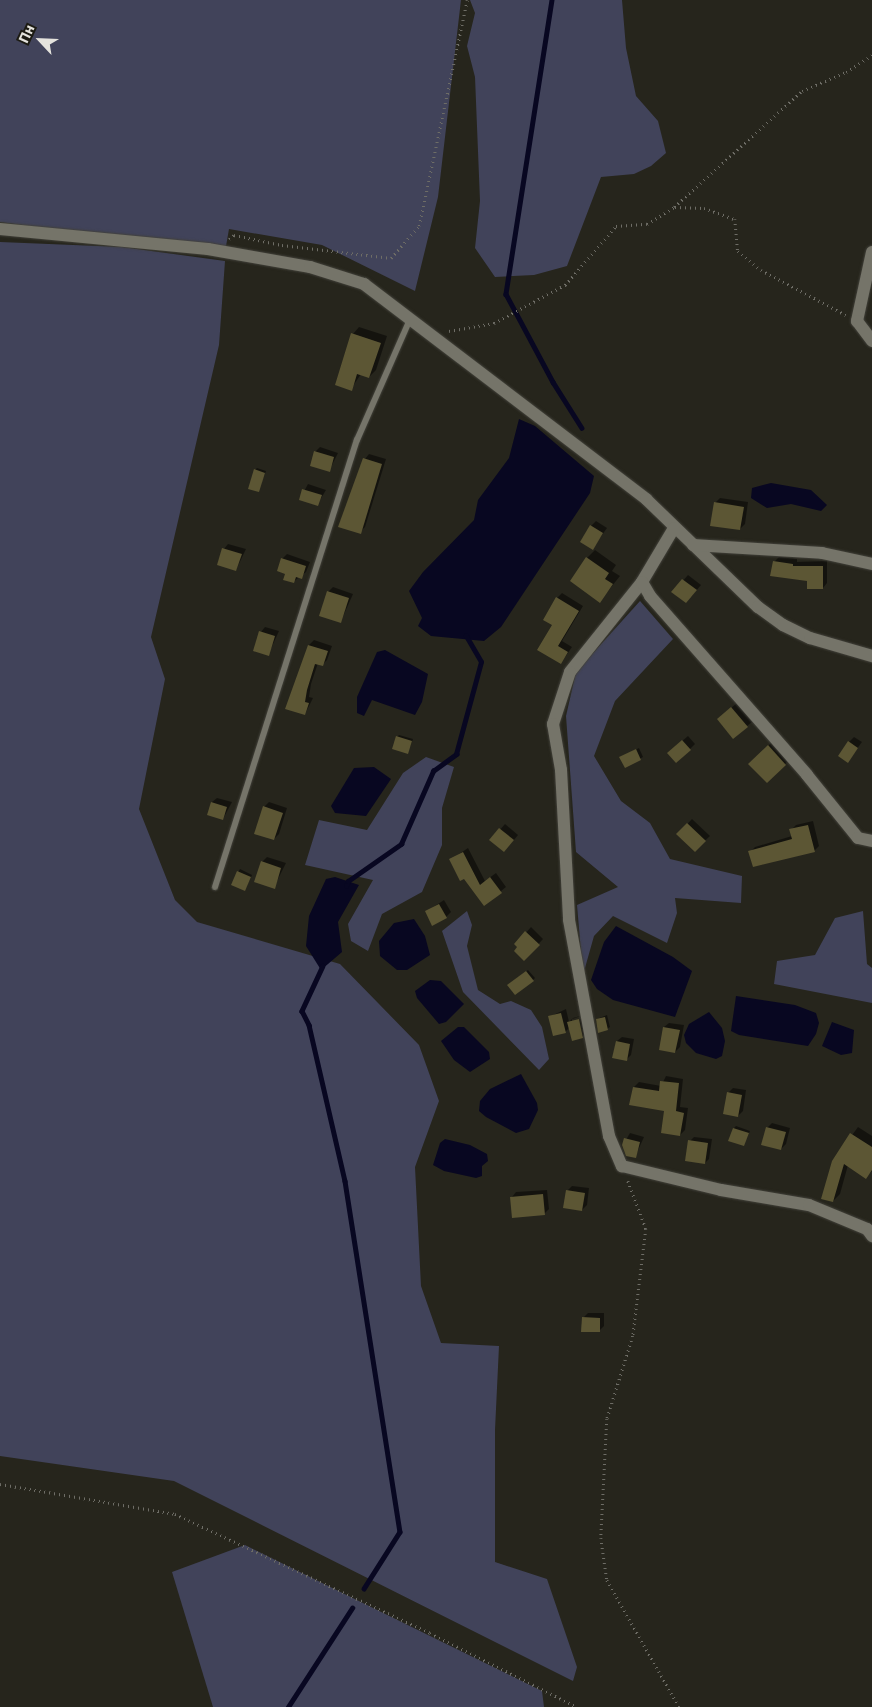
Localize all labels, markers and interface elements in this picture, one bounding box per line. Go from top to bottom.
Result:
north arrow [15,15,65,65]
text: Пн [14,21,38,46]

